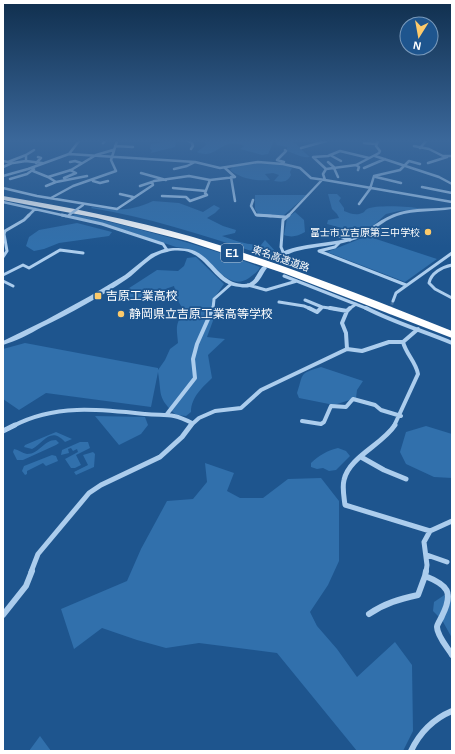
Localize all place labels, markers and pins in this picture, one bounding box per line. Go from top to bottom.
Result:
place label: 富士市立吉原第三中学校 [310,227,420,238]
marker: 富士市立吉原第三中学校 [423,227,433,237]
place label: 吉原工業高校 [106,289,178,303]
marker: 吉原工業高校 [93,291,103,301]
place label: 静岡県立吉原工業高等学校 [129,307,273,321]
marker: 静岡県立吉原工業高等学校 [116,309,126,319]

